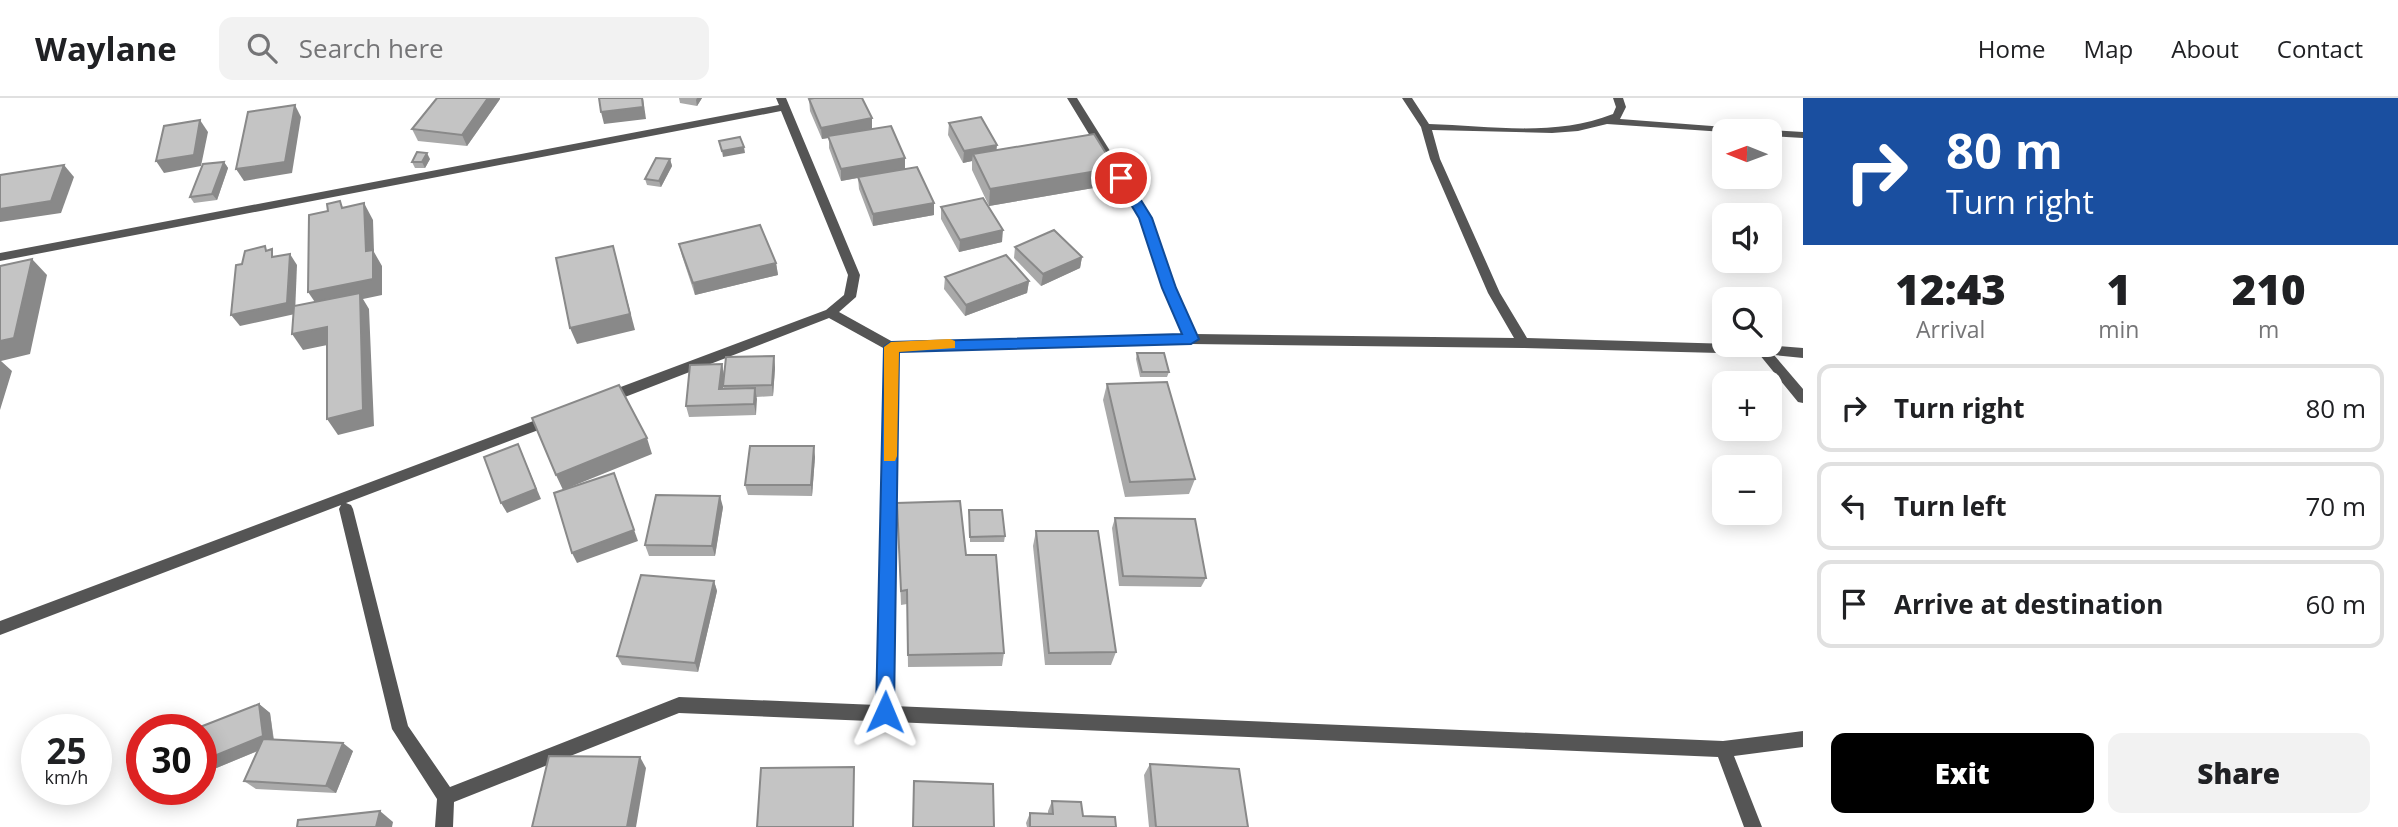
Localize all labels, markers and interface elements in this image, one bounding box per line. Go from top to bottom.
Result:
search box [219,17,709,80]
text: Waylane [35,26,177,71]
icon: search [243,29,281,67]
text: Search here [299,30,444,66]
text: Home [1978,32,2046,65]
text: Map [2084,32,2133,65]
text: About [2171,32,2239,65]
text: Contact [2277,32,2363,65]
text: 80 m [1946,117,2063,183]
north arrow [1712,119,1782,189]
map controls [1712,119,1782,525]
icon: right [1831,126,1922,217]
pin [1091,148,1151,208]
icon: arrive [1102,159,1140,197]
text: Turn right [1946,180,2094,223]
button: sound [1712,203,1782,273]
text: 12:43 [1895,260,2006,317]
text: 1 [2107,260,2131,317]
text: 210 [2232,260,2306,317]
button: search [1712,287,1782,357]
text: Arrival [1916,313,1985,345]
text: min [2098,313,2139,345]
text: m [2258,313,2279,345]
button: + [1712,371,1782,441]
icon: right [1835,389,1873,427]
text: Turn right [1894,390,2025,426]
text: 80 m [2305,390,2366,426]
button: − [1712,455,1782,525]
icon: left [1835,487,1873,525]
text: Turn left [1894,488,2006,524]
text: 70 m [2305,488,2366,524]
icon: arrive [1835,585,1873,623]
text: Arrive at destination [1894,586,2163,622]
text: 60 m [2305,586,2366,622]
position arrow [848,675,922,749]
speed limit sign: 30 [126,714,217,805]
text: 25 [46,727,87,774]
button: Exit [1831,733,2094,813]
button: Share [2108,733,2370,813]
text: km/h [45,765,88,789]

